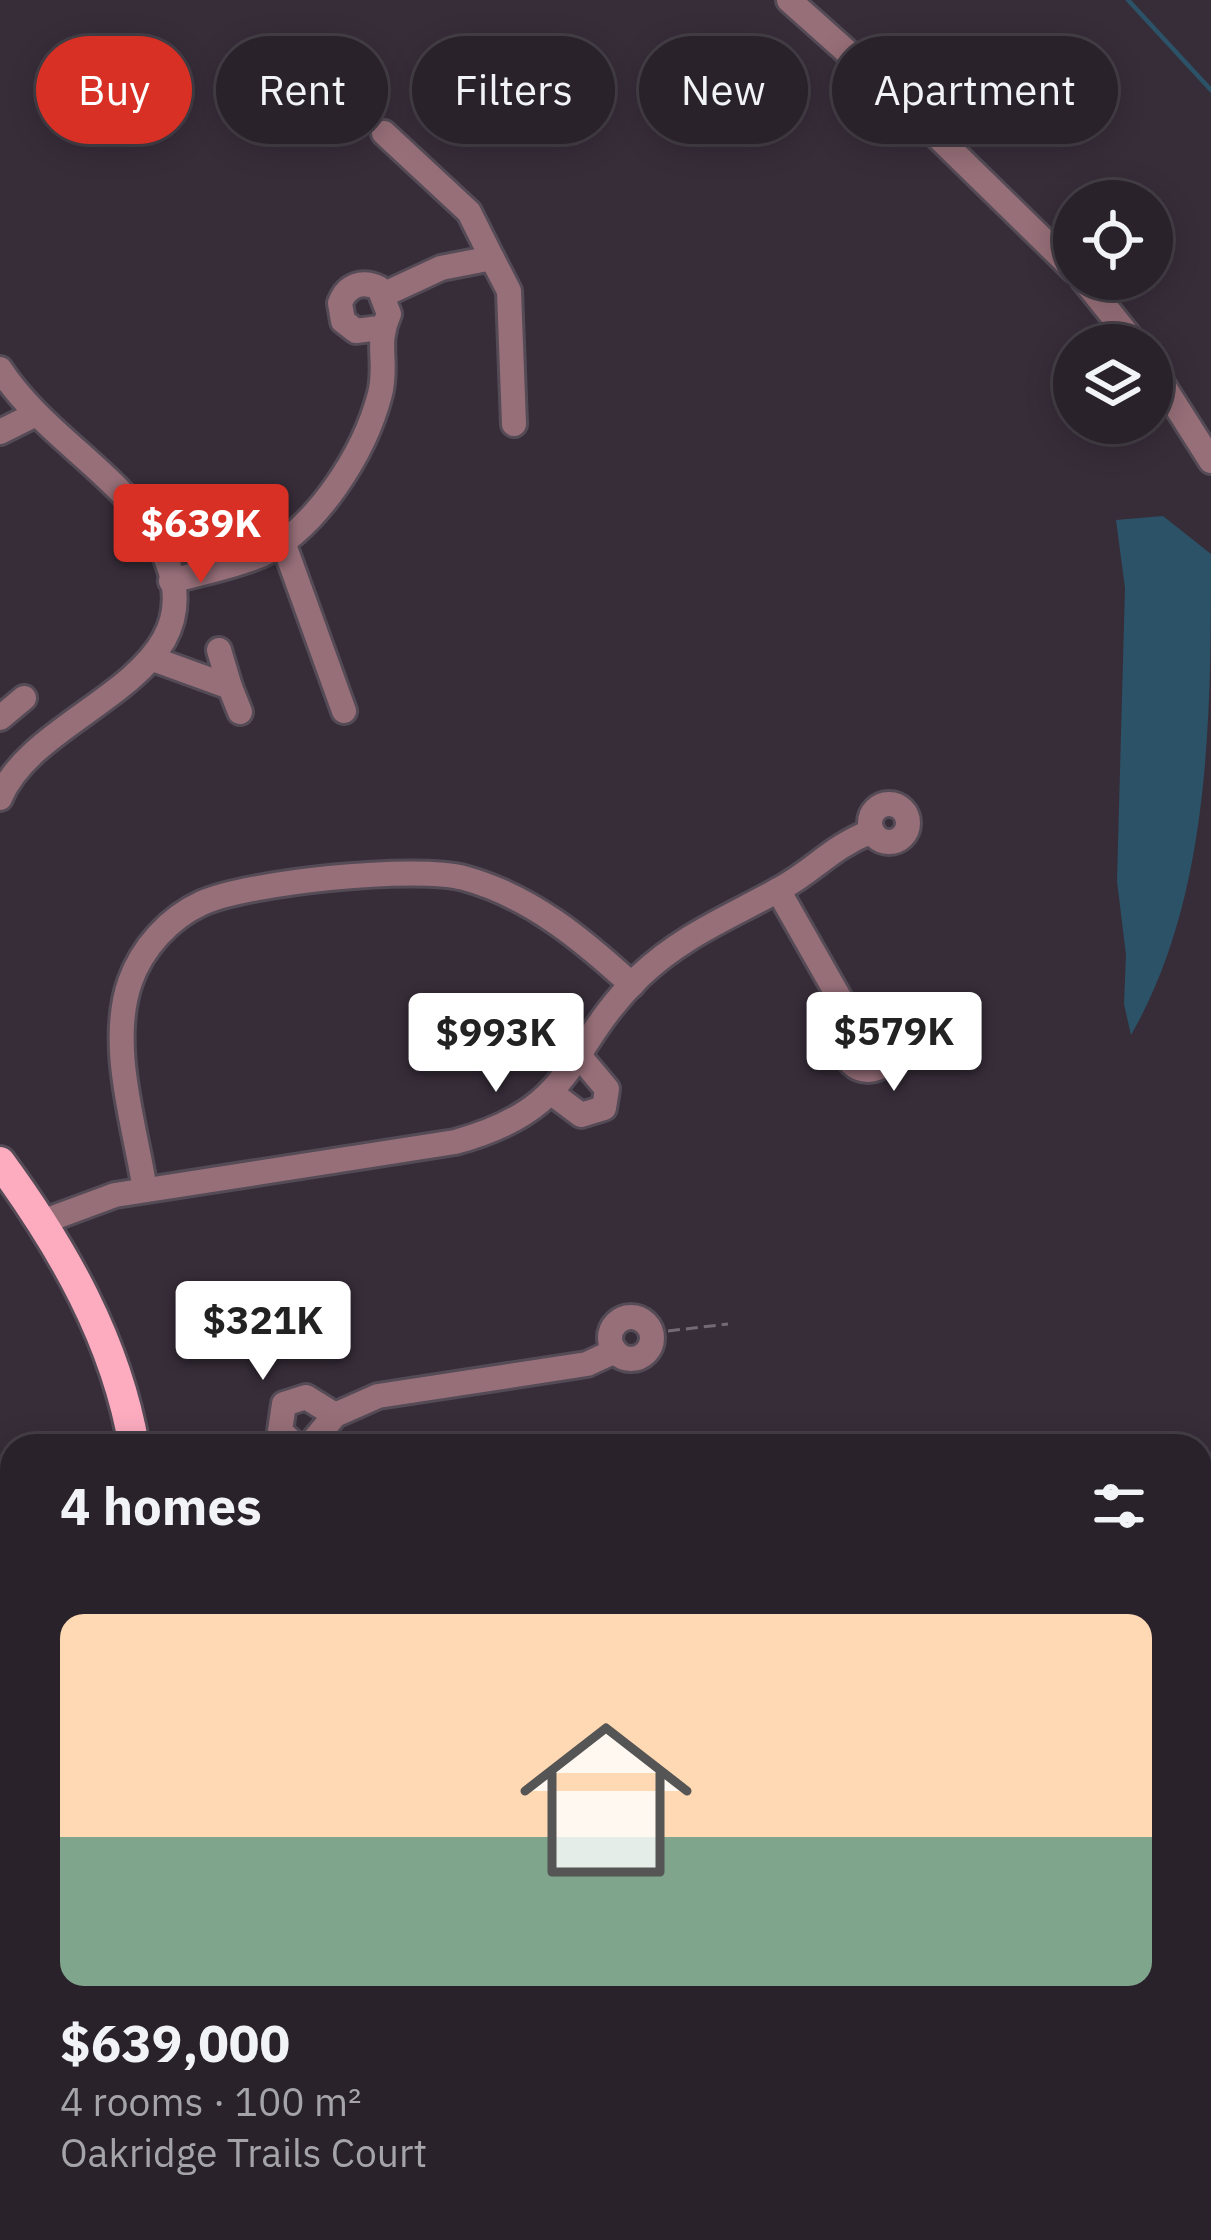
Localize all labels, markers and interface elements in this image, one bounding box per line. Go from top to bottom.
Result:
chip: Buy [36,36,192,144]
chip: Rent [216,36,388,144]
chip: Filters [412,36,615,144]
chip: New [639,36,808,144]
chip: Apartment [832,36,1118,144]
map controls [1053,180,1173,444]
button: locate [1053,180,1173,300]
button: layers [1053,324,1173,444]
pin: $639K [117,484,285,586]
text: $639K [141,497,261,548]
pin: $579K [810,992,978,1094]
pin: $993K [412,993,580,1095]
text: $579K [834,1005,954,1056]
text: $993K [436,1006,556,1057]
pin: $321K [179,1281,347,1383]
text: $321K [203,1294,323,1345]
text: 4 homes [60,1473,262,1539]
icon: filters [1086,1473,1152,1539]
icon: home [498,1692,714,1908]
text: $639,000 [60,2010,290,2076]
text: 4 rooms · 100 m² [60,2076,362,2127]
text: Oakridge Trails Court [60,2127,427,2178]

